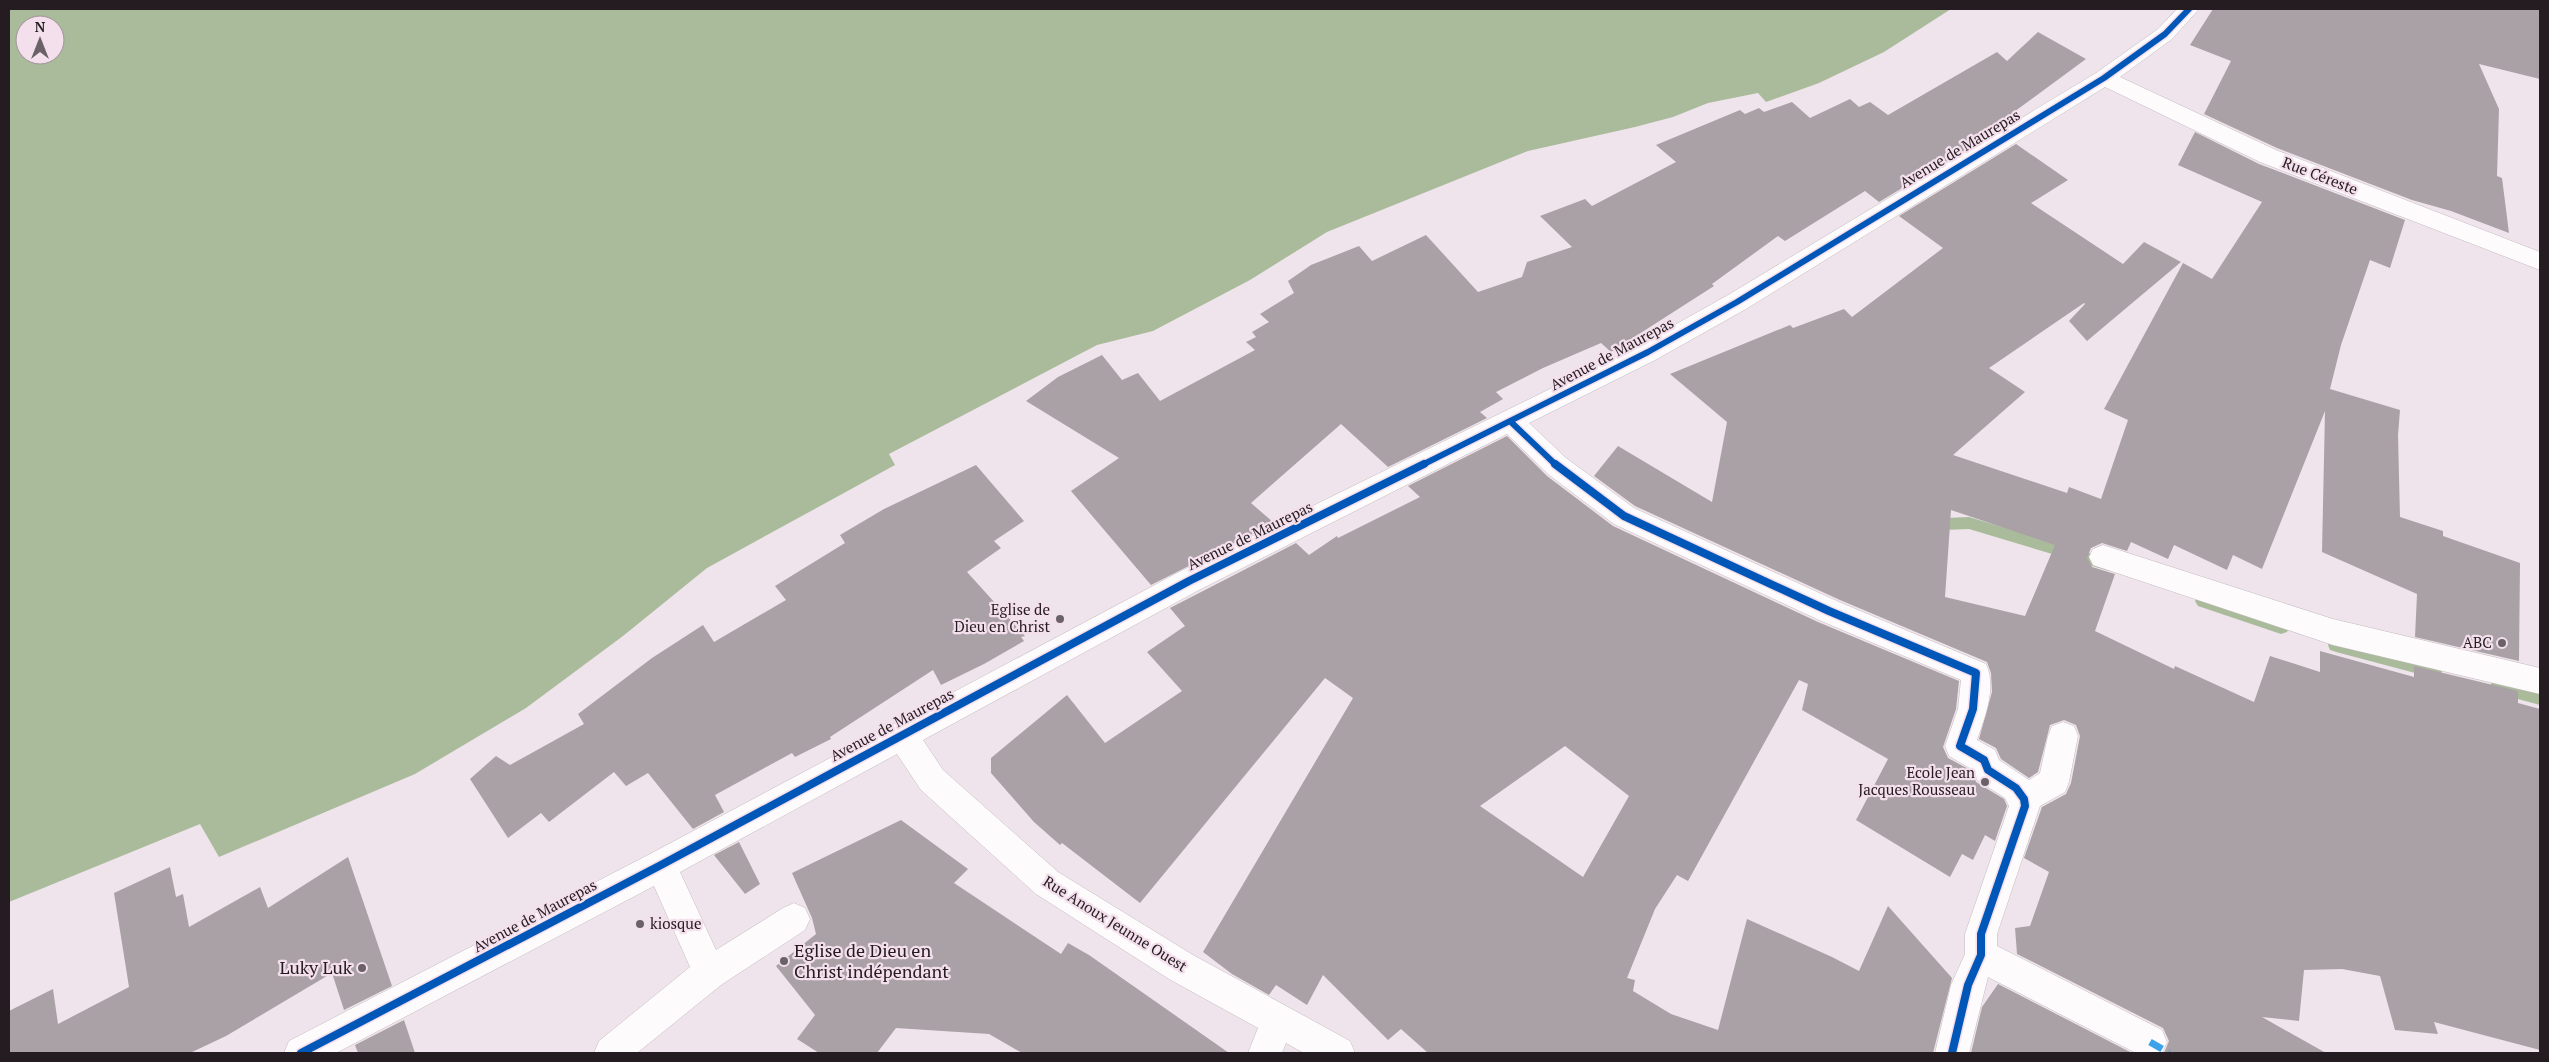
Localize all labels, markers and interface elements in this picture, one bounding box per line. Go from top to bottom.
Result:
north arrow [15,15,65,65]
text: N [35,17,46,36]
street label: Avenue de Maurepas [1895,104,2023,192]
street label: Rue Céreste [2280,152,2361,199]
street label: Avenue de Maurepas [1546,312,1677,394]
street label: Avenue de Maurepas [1183,496,1316,574]
place label: Eglise de Dieu en Christ [954,599,1050,636]
marker: Eglise de Dieu en Christ [1054,613,1066,625]
place label: ABC [2463,632,2492,652]
marker: ABC [2496,637,2508,649]
street label: Avenue de Maurepas [826,683,957,765]
place label: Ecole Jean Jacques Rousseau [1858,762,1975,799]
marker: Ecole Jean Jacques Rousseau [1979,776,1991,788]
street label: Rue Anoux Jeunne Ouest [1040,871,1192,976]
street label: Avenue de Maurepas [469,874,600,956]
place label: kiosque [650,913,701,933]
marker: kiosque [634,918,646,930]
place label: Eglise de Dieu en Christ indépendant [794,938,949,983]
place label: Luky Luk [280,955,353,979]
marker: Eglise de Dieu en Christ indépendant [778,955,790,967]
marker: Luky Luk [356,962,368,974]

